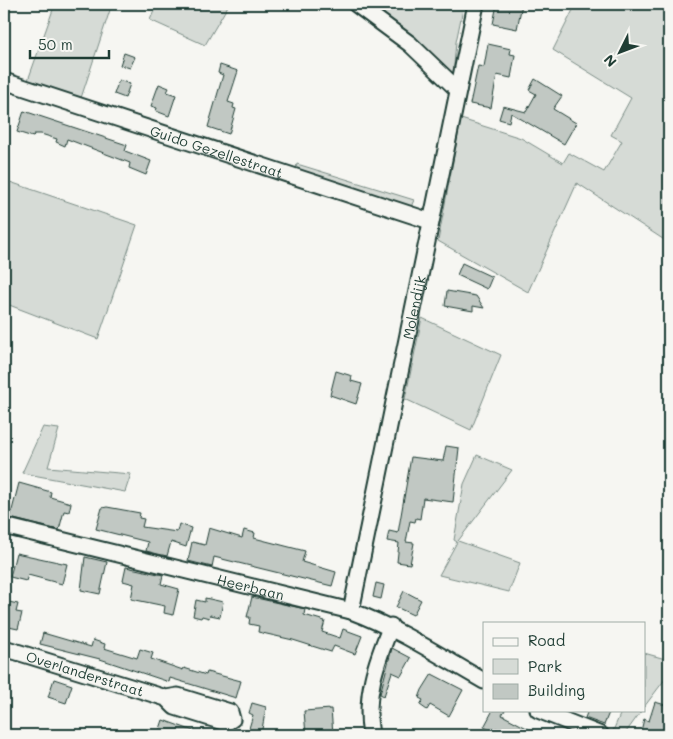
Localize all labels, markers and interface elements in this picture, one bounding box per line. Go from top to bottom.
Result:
scale bar [30,28,109,60]
north arrow [596,28,646,78]
text: 50 m [38,34,73,54]
text: N [599,51,621,71]
street label: Guido Gezellestraat [148,120,286,182]
street label: Molendijk [398,274,429,341]
street label: Heerbaan [215,569,286,604]
legend [483,622,646,712]
text: Road [528,630,565,650]
street label: Overlanderstraat [24,646,147,700]
text: Park [528,656,562,676]
text: Building [528,680,585,700]

